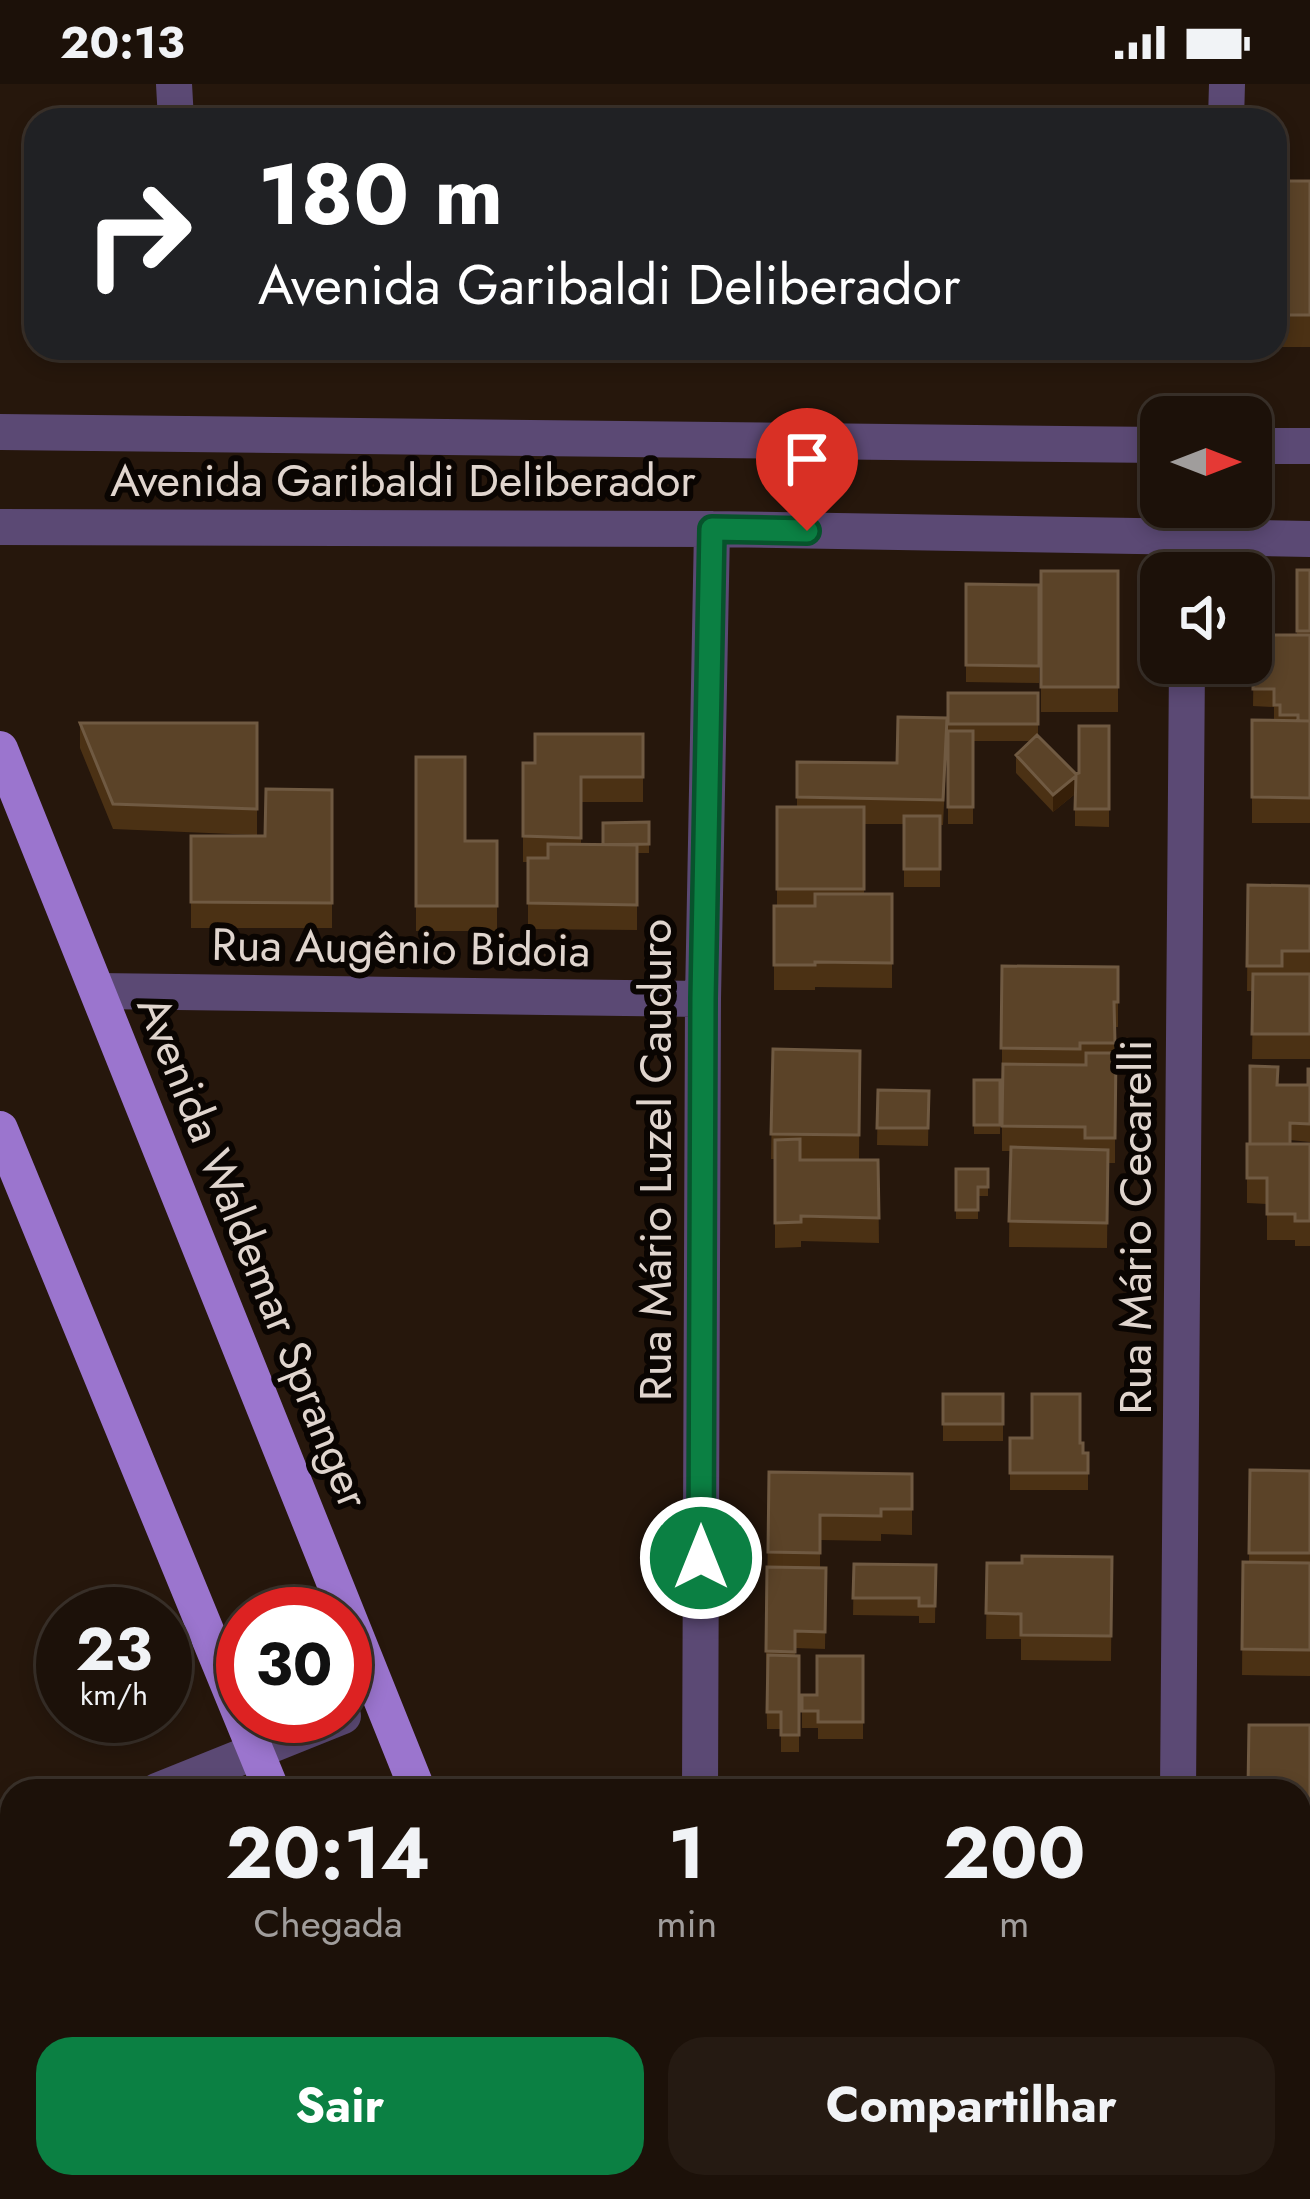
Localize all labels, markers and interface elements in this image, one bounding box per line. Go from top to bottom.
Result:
text: 20:13 [60,10,185,75]
text: 180 m [258,134,503,256]
icon: right [60,156,216,312]
text: Avenida Garibaldi Deliberador [258,246,961,324]
north arrow [1140,396,1272,528]
map controls [1140,396,1272,684]
pin [756,408,858,531]
icon: arrive [774,426,840,492]
street label: Avenida Garibaldi Deliberador [110,448,696,513]
button: sound [1140,552,1272,684]
street label: Rua Augênio Bidoia [211,912,591,983]
street label: Rua Mário Luzel Cauduro [623,919,688,1401]
street label: Avenida Waldemar Spranger [121,986,386,1519]
street label: Rua Mário Cecarelli [1103,1040,1168,1414]
position arrow [638,1495,764,1621]
speed limit sign: 30 [216,1587,372,1743]
text: 23 [76,1606,152,1693]
text: km/h [80,1673,148,1716]
text: 20:14 [226,1801,431,1905]
text: 1 [668,1801,705,1905]
text: 200 [943,1801,1085,1905]
text: Chegada [253,1895,403,1952]
text: min [656,1895,717,1952]
text: m [999,1895,1029,1952]
button: Sair [36,2037,644,2175]
button: Compartilhar [668,2037,1275,2175]

